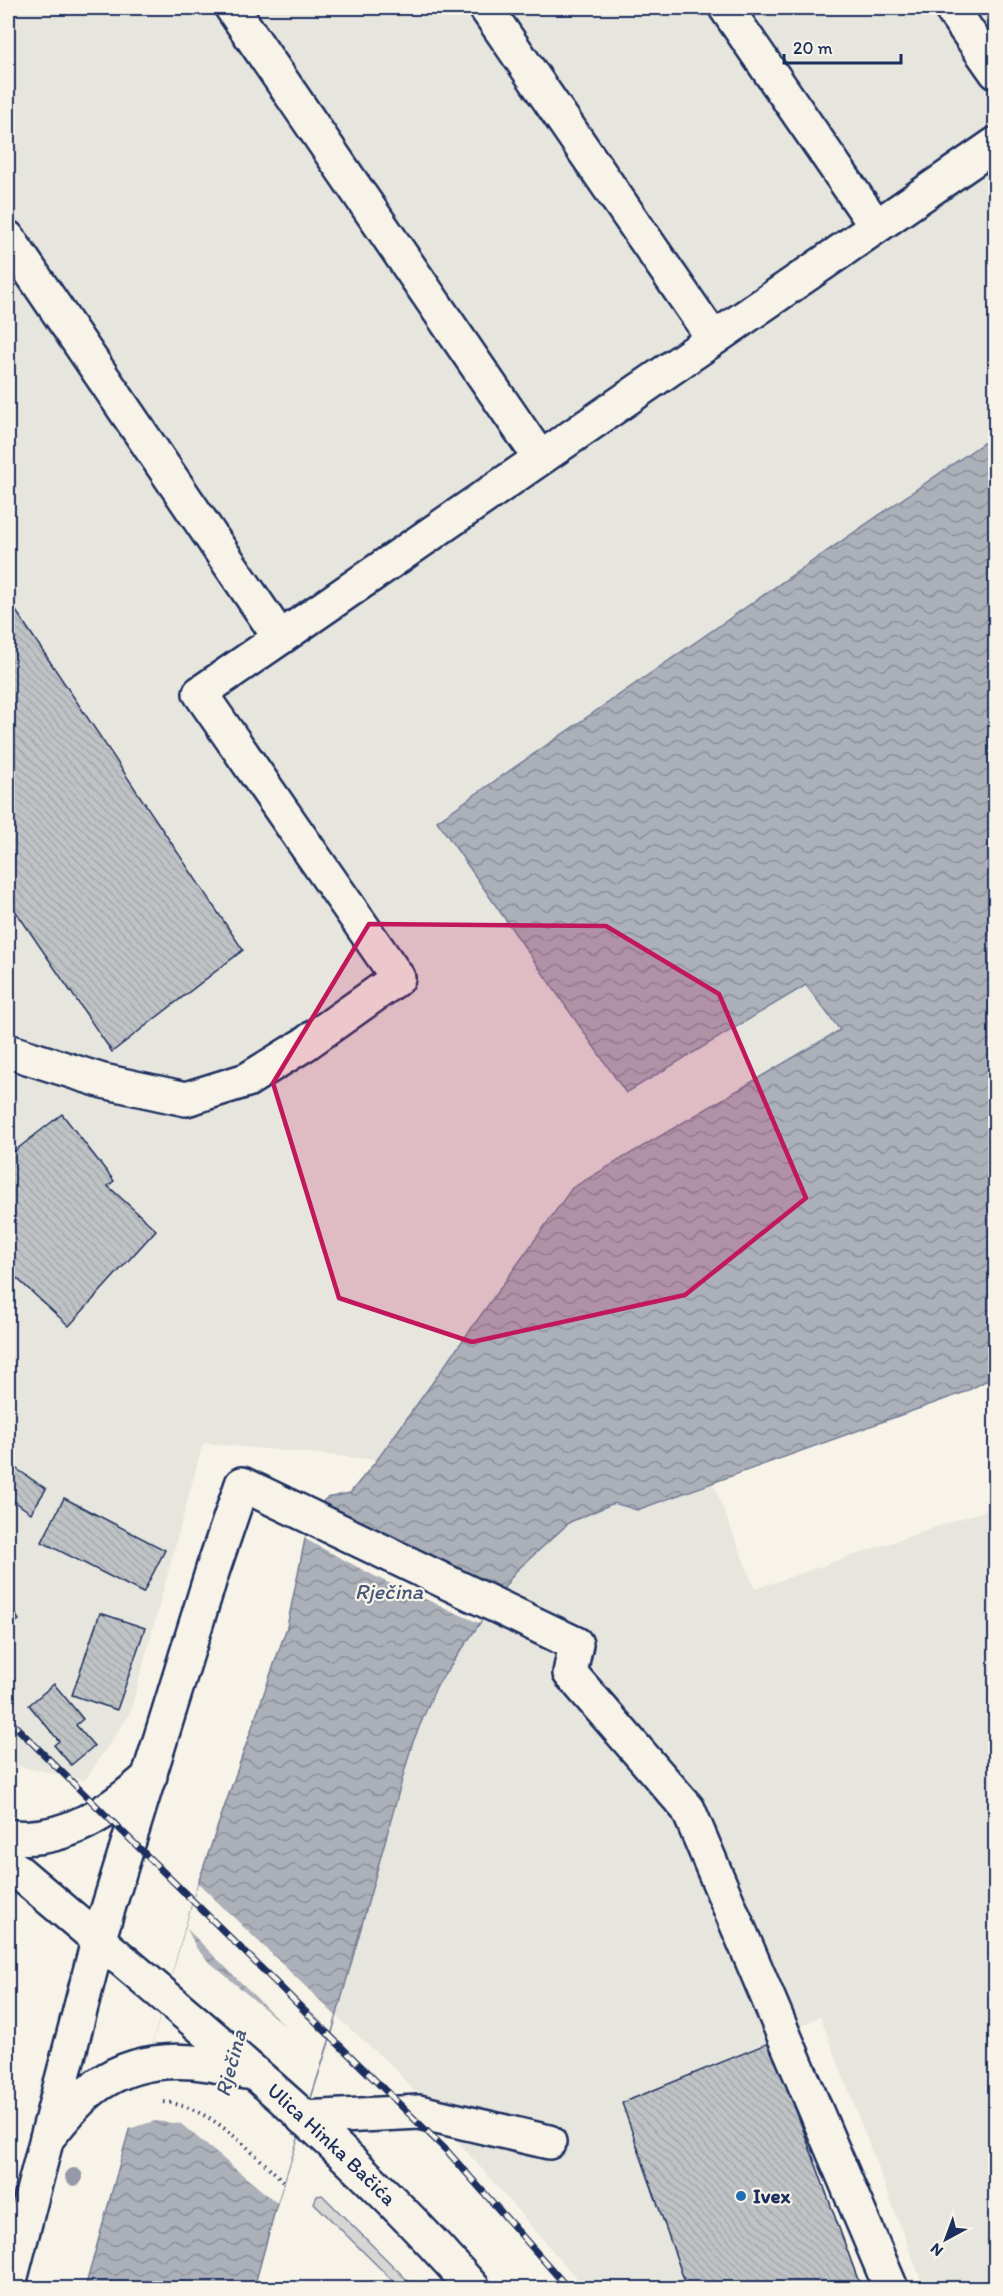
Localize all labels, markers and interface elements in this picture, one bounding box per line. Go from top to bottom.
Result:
scale bar [784,27,901,65]
text: 20 m [793,37,833,59]
water label: Rječina [355,1578,424,1605]
water label: Rječina [209,2026,253,2100]
street label: Ulica Hinka Bačića [262,2077,402,2211]
place label: Ivex [753,2183,791,2208]
marker: Ivex [734,2189,748,2203]
north arrow [916,2209,976,2269]
text: N [926,2239,947,2261]

